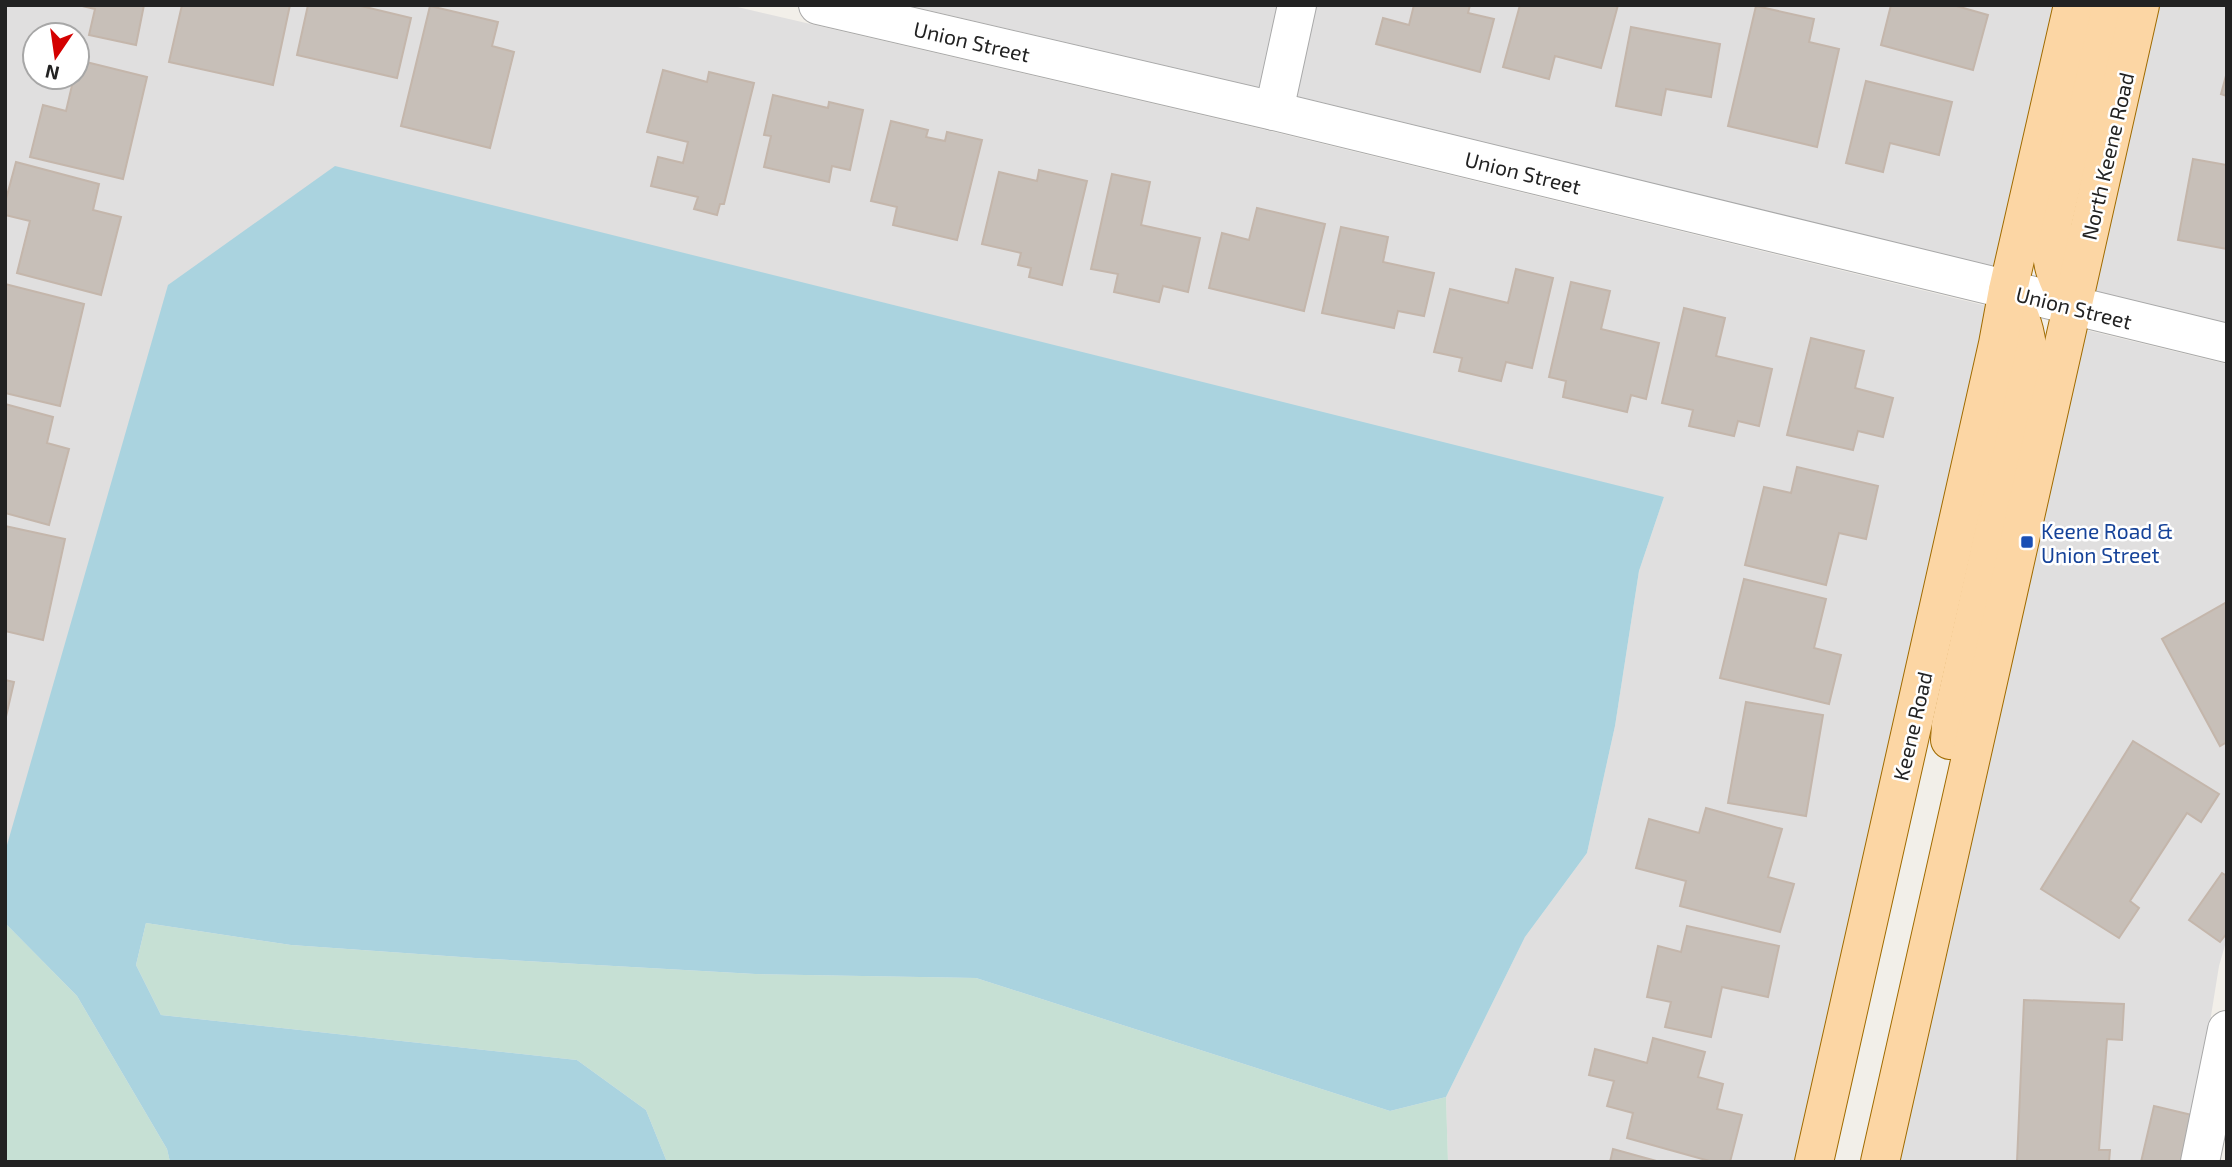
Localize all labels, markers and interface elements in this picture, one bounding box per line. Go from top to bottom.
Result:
street label: Union Street [911,15,1033,67]
north arrow [21,21,91,91]
text: N [43,60,61,86]
street label: North Keene Road [2076,70,2138,242]
street label: Union Street [1462,146,1584,198]
street label: Union Street [2013,281,2135,333]
place label: Keene Road & Union Street [2041,518,2173,567]
marker: Keene Road & Union Street [2019,534,2035,550]
street label: Keene Road [1887,669,1937,783]

